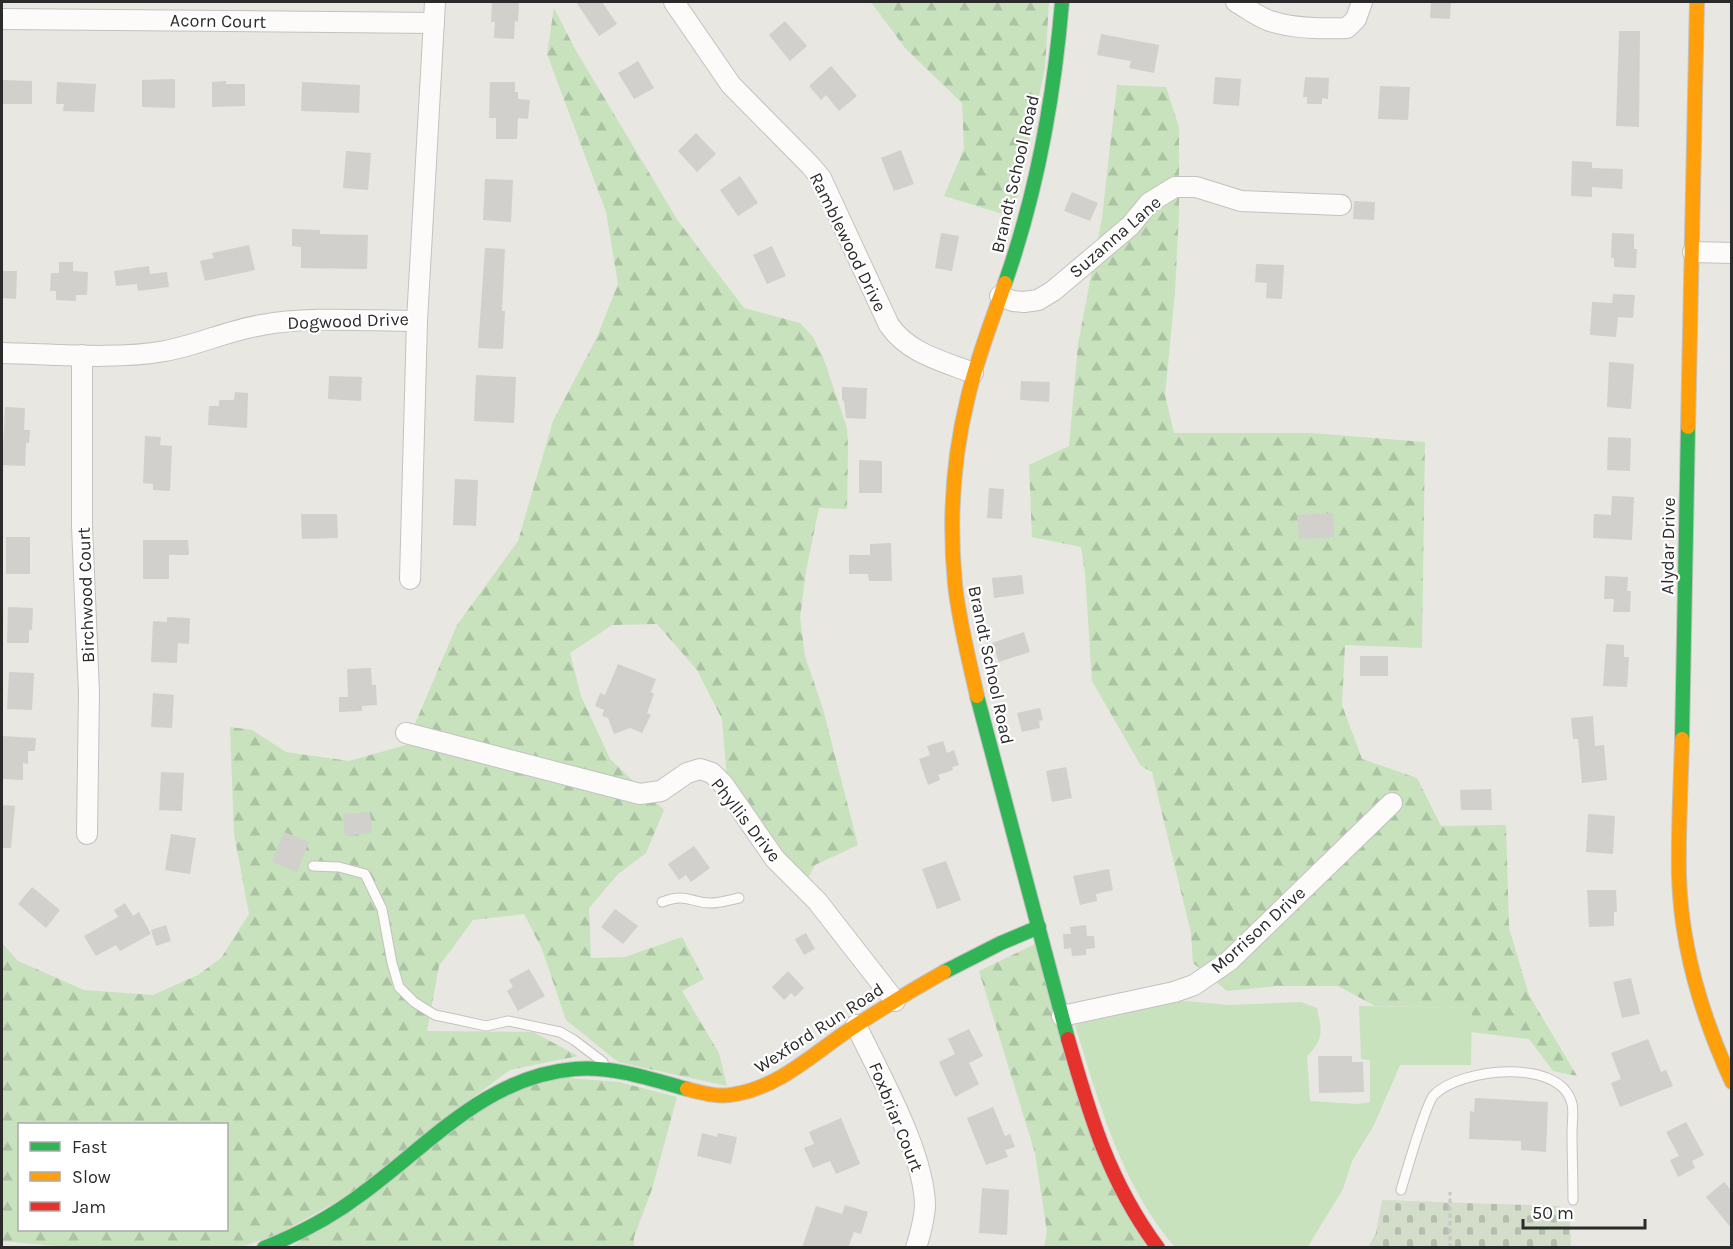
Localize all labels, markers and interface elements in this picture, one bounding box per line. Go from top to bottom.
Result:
street label: Acorn Court [170,9,266,33]
street label: Brandt School Road [986,93,1044,255]
street label: Ramblewood Drive [805,169,891,315]
street label: Suzanna Lane [1065,191,1165,283]
street label: Dogwood Drive [287,308,409,334]
street label: Alydar Drive [1656,497,1680,595]
street label: Birchwood Court [73,526,99,663]
street label: Brandt School Road [963,584,1019,746]
street label: Phyllis Drive [706,774,786,866]
street label: Morrison Drive [1206,882,1310,978]
street label: Wexford Run Road [750,978,888,1078]
street label: Foxbriar Court [864,1059,928,1175]
legend [18,1123,228,1231]
text: Fast [72,1136,107,1158]
text: Slow [72,1166,111,1188]
scale bar [1523,1192,1644,1230]
text: Jam [72,1196,106,1218]
text: 50 m [1532,1202,1574,1224]

